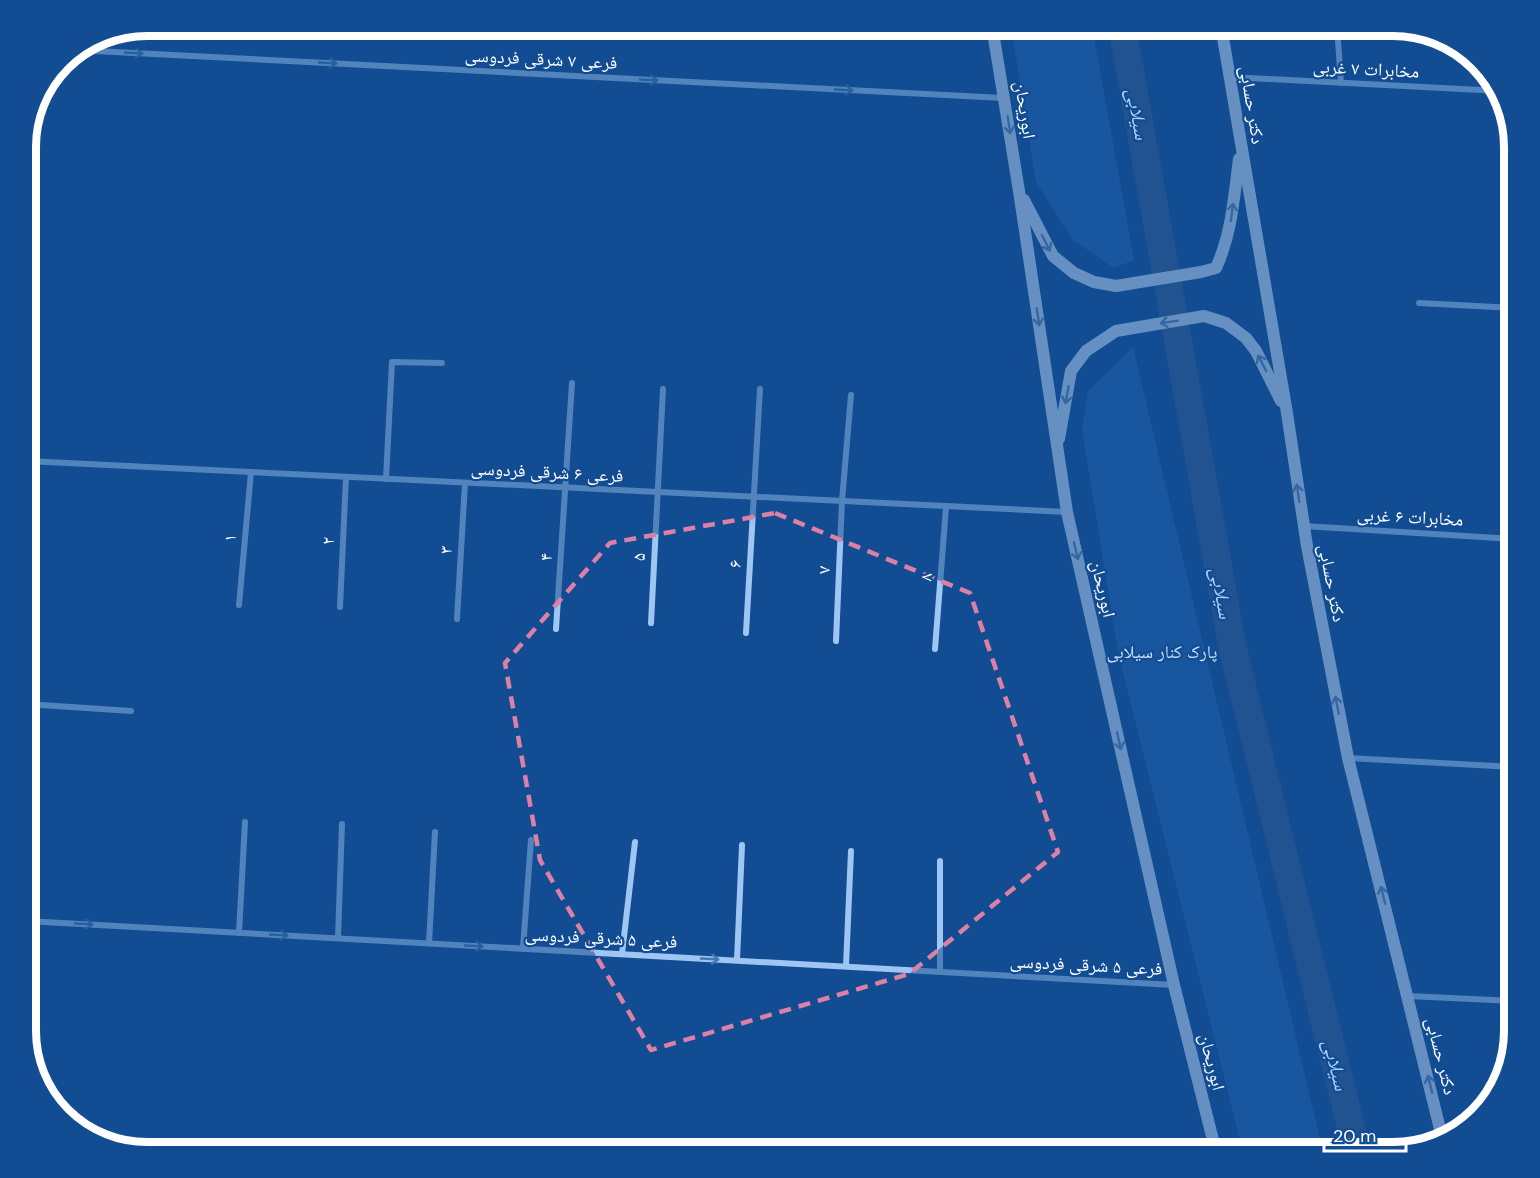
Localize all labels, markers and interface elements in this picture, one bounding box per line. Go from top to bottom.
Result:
street label: فرعی ۷ شرقی فردوسی [464,43,618,75]
one-way arrow [123,48,143,59]
street label: مخابرات ۷ غربی [1312,54,1420,84]
one-way arrow [318,58,338,69]
street label: دکتر حسابی [1234,64,1270,146]
one-way arrow [638,75,658,86]
street label: ابوریحان [1009,80,1041,140]
one-way arrow [833,85,853,96]
water label: سیلابی [1121,86,1155,143]
one-way arrow [1003,114,1014,134]
one-way arrow [1227,203,1238,222]
one-way arrow [1041,233,1052,251]
one-way arrow [1032,307,1043,327]
one-way arrow [1160,317,1179,328]
one-way arrow [1256,355,1267,373]
one-way arrow [1061,384,1072,404]
street label: فرعی ۶ شرقی فردوسی [470,456,624,488]
one-way arrow [1293,483,1304,503]
street label: مخابرات ۶ غربی [1356,502,1464,532]
street label: ۱ [218,533,242,543]
street label: ۲ [316,536,340,546]
one-way arrow [1070,542,1082,561]
street label: دکتر حسابی [1313,542,1351,624]
street label: ۳ [434,545,458,555]
street label: ۴ [534,552,558,562]
street label: ۵ [627,552,651,562]
street label: ابوریحان [1085,558,1121,620]
street label: ۶ [723,559,747,569]
street label: ۷ [812,565,836,575]
water label: سیلابی [1205,565,1239,622]
street label: ۸ [914,572,938,582]
park label: پارک کنار سیلابی [1106,640,1218,664]
one-way arrow [1331,696,1342,716]
one-way arrow [1114,731,1125,751]
one-way arrow [1376,886,1388,905]
one-way arrow [74,919,94,930]
street label: فرعی ۵ شرقی فردوسی [524,922,678,954]
one-way arrow [268,930,288,941]
one-way arrow [463,940,483,951]
street label: فرعی ۵ شرقی فردوسی [1009,949,1163,981]
one-way arrow [700,953,720,964]
street label: دکتر حسابی [1420,1015,1462,1097]
street label: ابوریحان [1193,1031,1231,1093]
water label: سیلابی [1317,1037,1355,1094]
one-way arrow [1423,1075,1435,1094]
scale bar [1324,1115,1406,1153]
text: 20 m [1333,1124,1376,1148]

